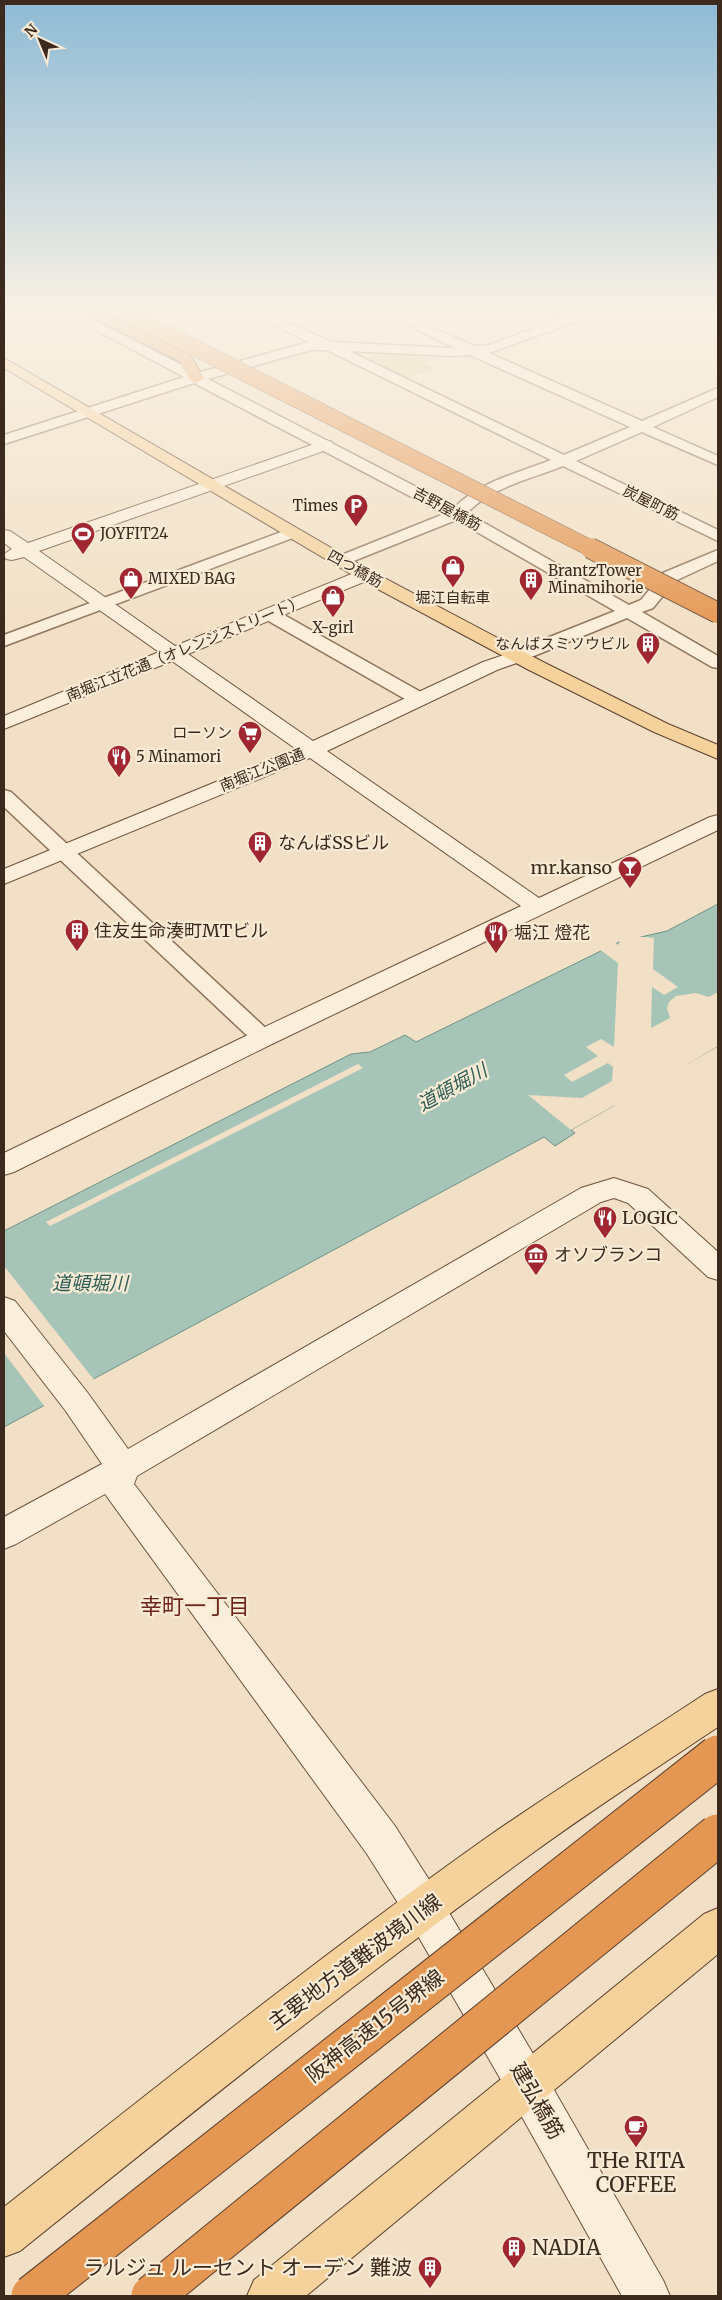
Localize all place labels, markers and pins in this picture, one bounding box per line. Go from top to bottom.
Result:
parking icon: Times [343,493,369,527]
place label: Times [292,496,338,515]
sports icon: JOYFIT24 [70,521,96,555]
place label: JOYFIT24 [99,524,168,543]
shop icon: 堀江自転車 [440,554,466,588]
place label: BrantzTower Minamihorie [548,561,644,597]
shop icon: MIXED BAG [118,566,144,600]
building icon: BrantzTower Minamihorie [518,567,544,601]
place label: MIXED BAG [148,569,235,588]
shop icon: X-girl [320,584,346,618]
place label: 堀江自転車 [415,588,491,607]
place label: X-girl [312,618,354,637]
building icon: なんばスミソウビル [635,631,661,665]
place label: なんばスミソウビル [495,634,630,653]
supermarket icon: ローソン [237,720,263,754]
place label: ローソン [172,723,232,742]
restaurant icon: 5 Minamori [106,744,132,778]
place label: 5 Minamori [136,747,221,766]
building icon: なんばSSビル [247,830,273,864]
place label: なんばSSビル [278,831,389,854]
bar icon: mr.kanso [617,855,643,889]
place label: mr.kanso [531,856,612,879]
building icon: 住友生命湊町MTビル [64,918,90,952]
place label: 住友生命湊町MTビル [94,919,268,942]
restaurant icon: 堀江 燈花 [483,920,509,954]
place label: 堀江 燈花 [514,921,590,944]
restaurant icon: LOGIC [592,1205,618,1239]
place label: LOGIC [622,1206,678,1229]
museum icon: オソブランコ [523,1242,549,1276]
place label: オソブランコ [554,1243,662,1266]
cafe icon: THe RITA COFFEE [623,2114,649,2148]
place label: THe RITA COFFEE [587,2147,685,2198]
place label: NADIA [532,2234,601,2261]
building icon: NADIA [501,2235,527,2269]
place label: ラルジュ ルーセント オーデン 難波 [84,2254,412,2281]
building icon: ラルジュ ルーセント オーデン 難波 [417,2255,443,2289]

